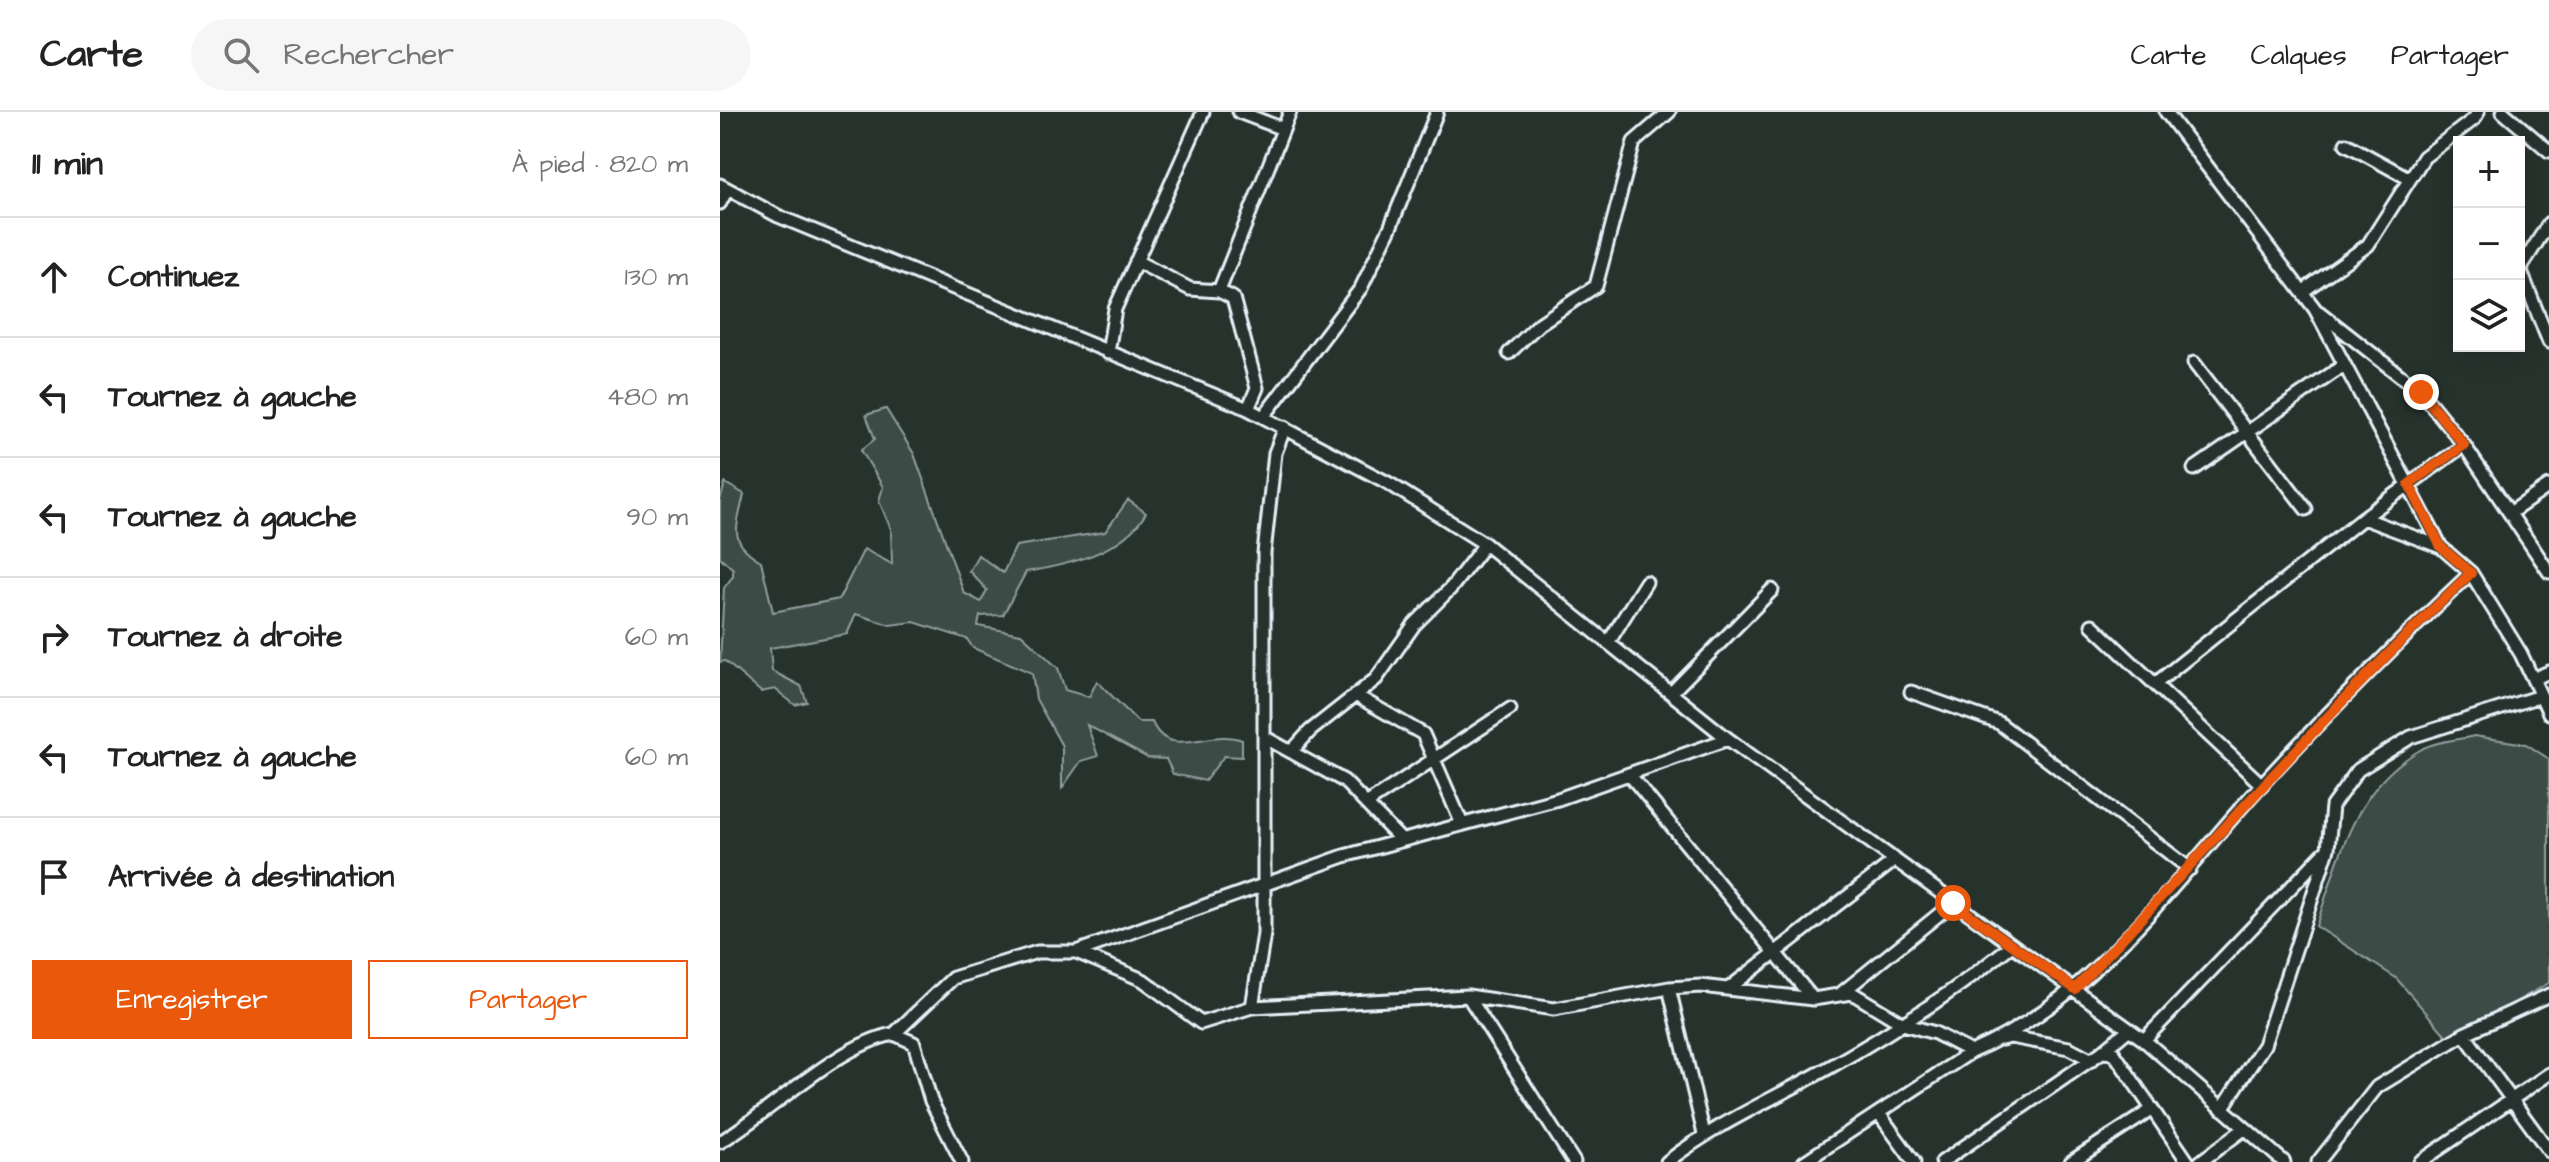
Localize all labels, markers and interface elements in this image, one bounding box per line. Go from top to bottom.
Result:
search box [191,19,751,91]
text: Carte [40,29,143,81]
icon: search [219,33,263,77]
text: Rechercher [283,34,454,76]
text: Carte [2131,36,2207,75]
text: Calques [2251,36,2347,75]
text: Partager [2391,36,2509,75]
map controls [2453,136,2525,352]
button: + [2453,136,2525,208]
text: 11 min [32,140,103,188]
text: À pied · 820 m [512,146,688,182]
button: − [2453,208,2525,280]
icon: ahead [32,255,76,299]
text: Continuez [108,256,239,298]
text: 130 m [624,259,688,295]
button: layers [2453,280,2525,352]
route end [2403,374,2439,410]
icon: left [32,375,76,419]
text: Tournez à gauche [108,376,357,418]
text: 480 m [606,379,688,415]
icon: left [32,495,76,539]
text: Tournez à gauche [108,496,357,538]
text: 90 m [626,499,688,535]
icon: right [32,615,76,659]
text: Tournez à droite [108,616,342,658]
text: 60 m [625,619,688,655]
icon: left [32,735,76,779]
text: Tournez à gauche [108,736,357,778]
text: 60 m [625,739,688,775]
icon: arrive [32,855,76,899]
text: Arrivée à destination [108,856,394,898]
route start [1935,885,1971,921]
button: Enregistrer [32,960,352,1039]
button: Partager [368,960,688,1039]

